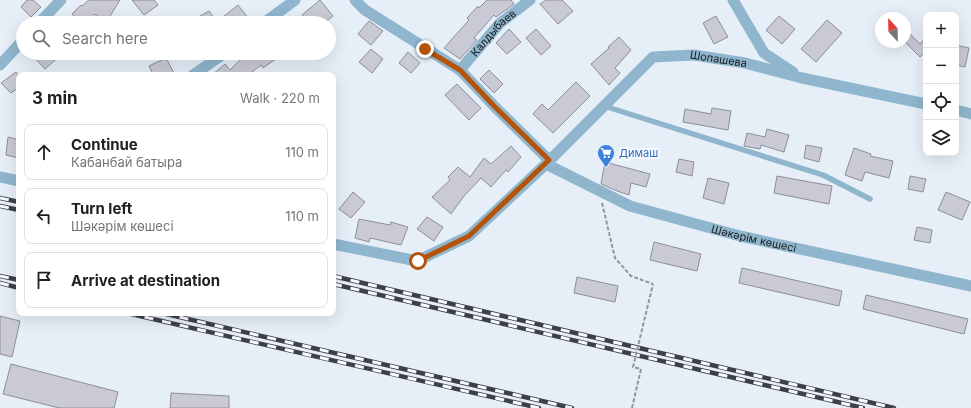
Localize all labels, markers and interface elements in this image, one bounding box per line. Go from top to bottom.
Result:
street label: Калдыбаев [468,6,519,59]
north arrow [875,12,911,48]
map controls [923,12,959,156]
button: + [923,12,959,48]
search box [16,16,336,60]
icon: search [30,27,52,49]
text: Search here [62,29,148,48]
route end [416,40,434,58]
street label: Шопашева [689,47,748,70]
button: − [923,48,959,84]
button: locate [923,84,959,120]
text: 3 min [32,88,78,108]
text: Walk · 220 m [240,90,320,106]
button: layers [923,120,959,156]
text: Continue [71,135,138,154]
icon: ahead [33,141,55,163]
supermarket icon: Димаш [596,143,616,168]
text: 110 m [285,144,319,160]
place label: Димаш [619,146,658,160]
text: Кабанбай батыра [71,154,182,170]
text: Turn left [71,199,132,218]
icon: left [33,205,55,227]
text: 110 m [285,208,319,224]
text: Шәкәрім көшесі [71,218,174,234]
street label: Шәкәрім көшесі [710,222,798,255]
route start [409,252,427,270]
icon: arrive [33,269,55,291]
text: Arrive at destination [71,271,220,290]

